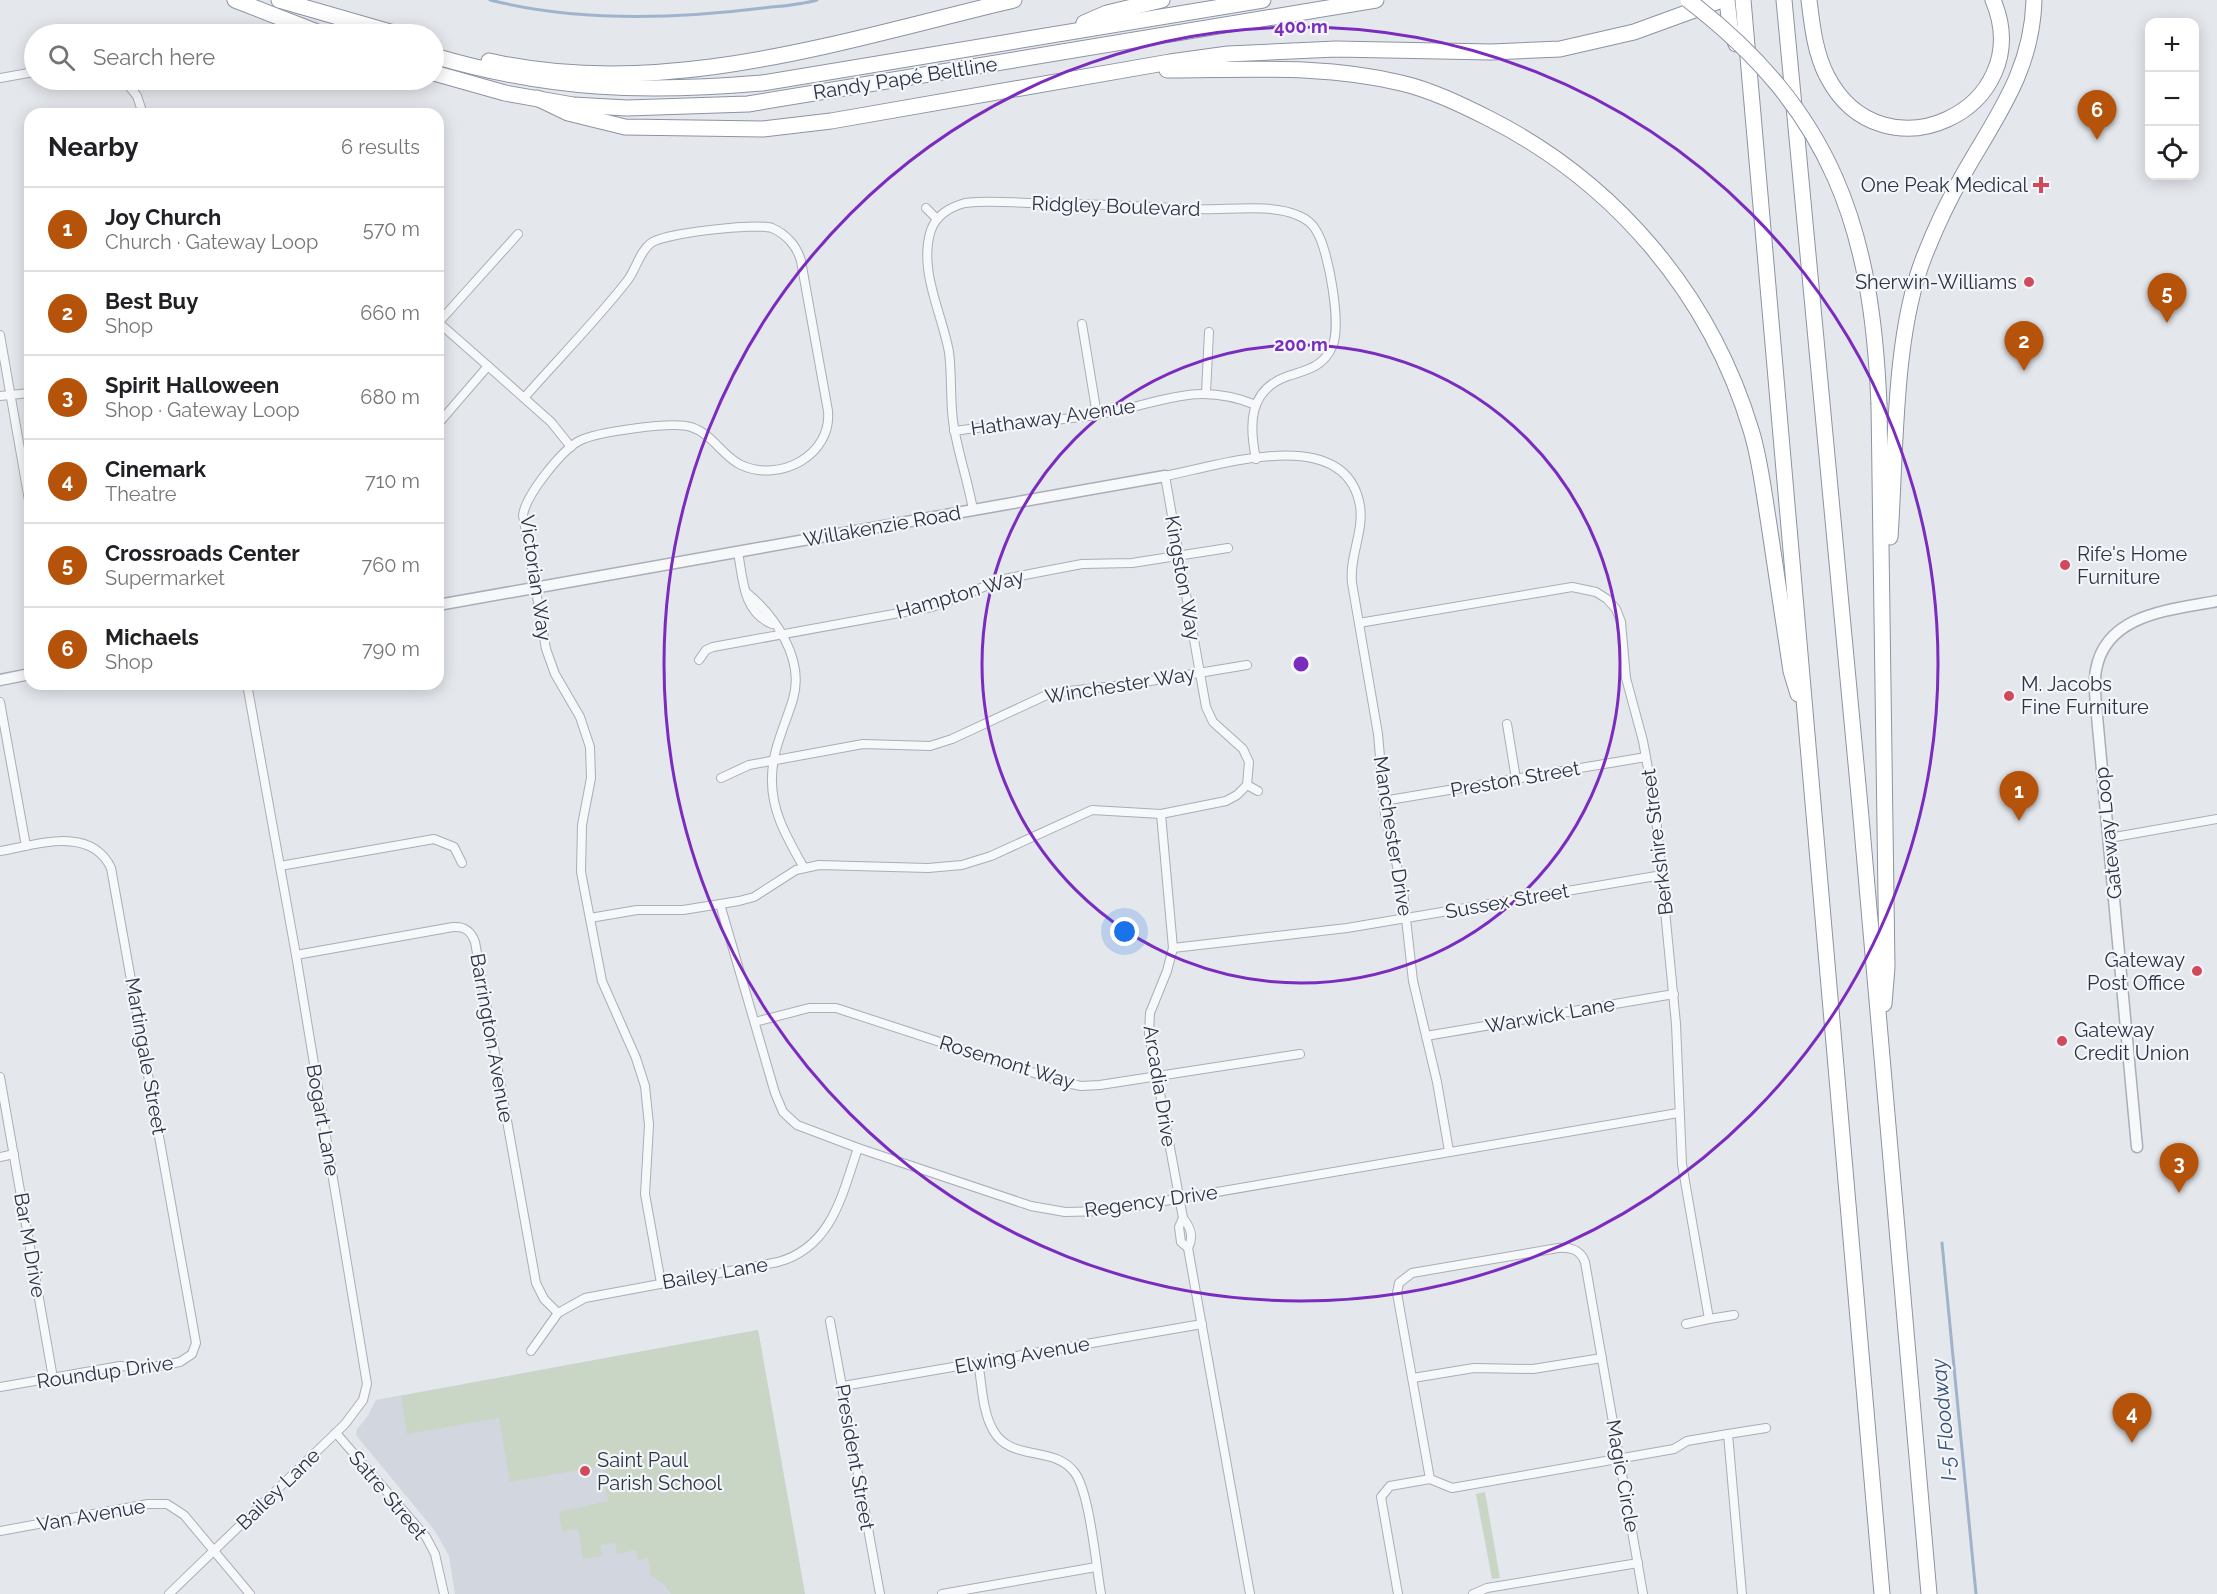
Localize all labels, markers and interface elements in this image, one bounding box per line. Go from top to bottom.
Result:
text: 400 m [1274,16,1328,37]
map controls [2145,18,2199,180]
button: + [2145,18,2199,72]
search box [24,24,444,90]
icon: search [45,41,78,74]
text: Search here [93,44,215,70]
street label: Randy Papé Beltline [811,52,999,104]
button: − [2145,72,2199,126]
pin: 6 [2078,90,2116,140]
button: locate [2145,126,2199,180]
text: Nearby [48,132,138,162]
text: 6 results [341,135,420,159]
place label: One Peak Medical [1861,173,2029,197]
marker: One Peak Medical [2032,176,2050,194]
street label: Ridgley Boulevard [1031,191,1201,221]
text: Joy Church [105,204,221,230]
text: 1 [63,217,72,241]
text: 570 m [363,217,420,241]
text: Church · Gateway Loop [105,230,318,254]
place label: Sherwin-Williams [1855,270,2017,294]
pin: 5 [2148,274,2186,323]
marker: Sherwin-Williams [2022,275,2036,289]
text: Best Buy [105,288,198,314]
text: 2 [62,301,73,325]
text: 660 m [360,301,420,325]
text: Shop [105,314,153,338]
pin: 2 [2004,322,2044,371]
text: 200 m [1274,334,1328,355]
text: Spirit Halloween [105,372,279,398]
text: 3 [62,385,73,409]
text: 680 m [360,385,420,409]
street label: Hathaway Avenue [969,394,1137,440]
text: Shop · Gateway Loop [105,398,300,422]
text: Cinemark [105,456,206,482]
text: 4 [62,469,73,493]
text: 710 m [365,469,420,493]
text: Theatre [105,482,177,506]
street label: Willakenzie Road [801,500,963,552]
street label: Victorian Way [515,513,557,643]
street label: Kingston Way [1160,514,1206,643]
text: Crossroads Center [105,540,300,566]
place label: Rife's Home Furniture [2077,542,2187,589]
text: 5 [62,553,73,577]
text: 760 m [362,553,420,577]
marker: Rife's Home Furniture [2058,558,2072,572]
street label: Hampton Way [893,564,1027,624]
text: Supermarket [105,566,225,590]
text: Michaels [105,624,199,650]
text: 6 [61,637,74,661]
text: 790 m [362,637,420,661]
text: Shop [105,650,153,674]
centre of rings [1291,654,1311,674]
street label: Winchester Way [1043,661,1197,709]
place label: M. Jacobs Fine Furniture [2021,672,2149,719]
marker: M. Jacobs Fine Furniture [2002,689,2016,703]
street label: Manchester Drive [1369,754,1418,918]
street label: Preston Street [1448,756,1582,802]
street label: Gateway Loop [2089,766,2127,900]
street label: Berkshire Street [1636,767,1678,917]
pin: 1 [2000,772,2038,821]
street label: Sussex Street [1443,878,1571,924]
your location [1110,917,1139,946]
place label: Gateway Post Office [2087,948,2185,995]
street label: Barrington Avenue [465,952,519,1125]
marker: Gateway Post Office [2190,964,2204,978]
street label: Martingale Street [120,976,172,1137]
street label: Warwick Lane [1483,992,1617,1038]
place label: Gateway Credit Union [2074,1018,2189,1065]
street label: Arcadia Drive [1139,1024,1181,1149]
street label: Rosemont Way [936,1030,1078,1094]
marker: Gateway Credit Union [2055,1034,2069,1048]
street label: Bogart Lane [301,1062,345,1178]
pin: 3 [2160,1144,2198,1193]
street label: Regency Drive [1083,1180,1219,1222]
street label: Bar M Drive [9,1191,51,1300]
street label: Bailey Lane [660,1252,770,1294]
street label: Elwing Avenue [953,1331,1092,1379]
street label: Roundup Drive [35,1351,175,1393]
water label: I-5 Floodway [1926,1357,1961,1482]
street label: President Street [830,1382,880,1532]
pin: 4 [2112,1394,2152,1443]
street label: Magic Circle [1601,1418,1645,1535]
street label: Bailey Lane [231,1443,325,1535]
street label: Satre Street [344,1446,432,1545]
place label: Saint Paul Parish School [597,1448,723,1495]
marker: Saint Paul Parish School [578,1464,592,1478]
street label: Van Avenue [35,1494,147,1536]

